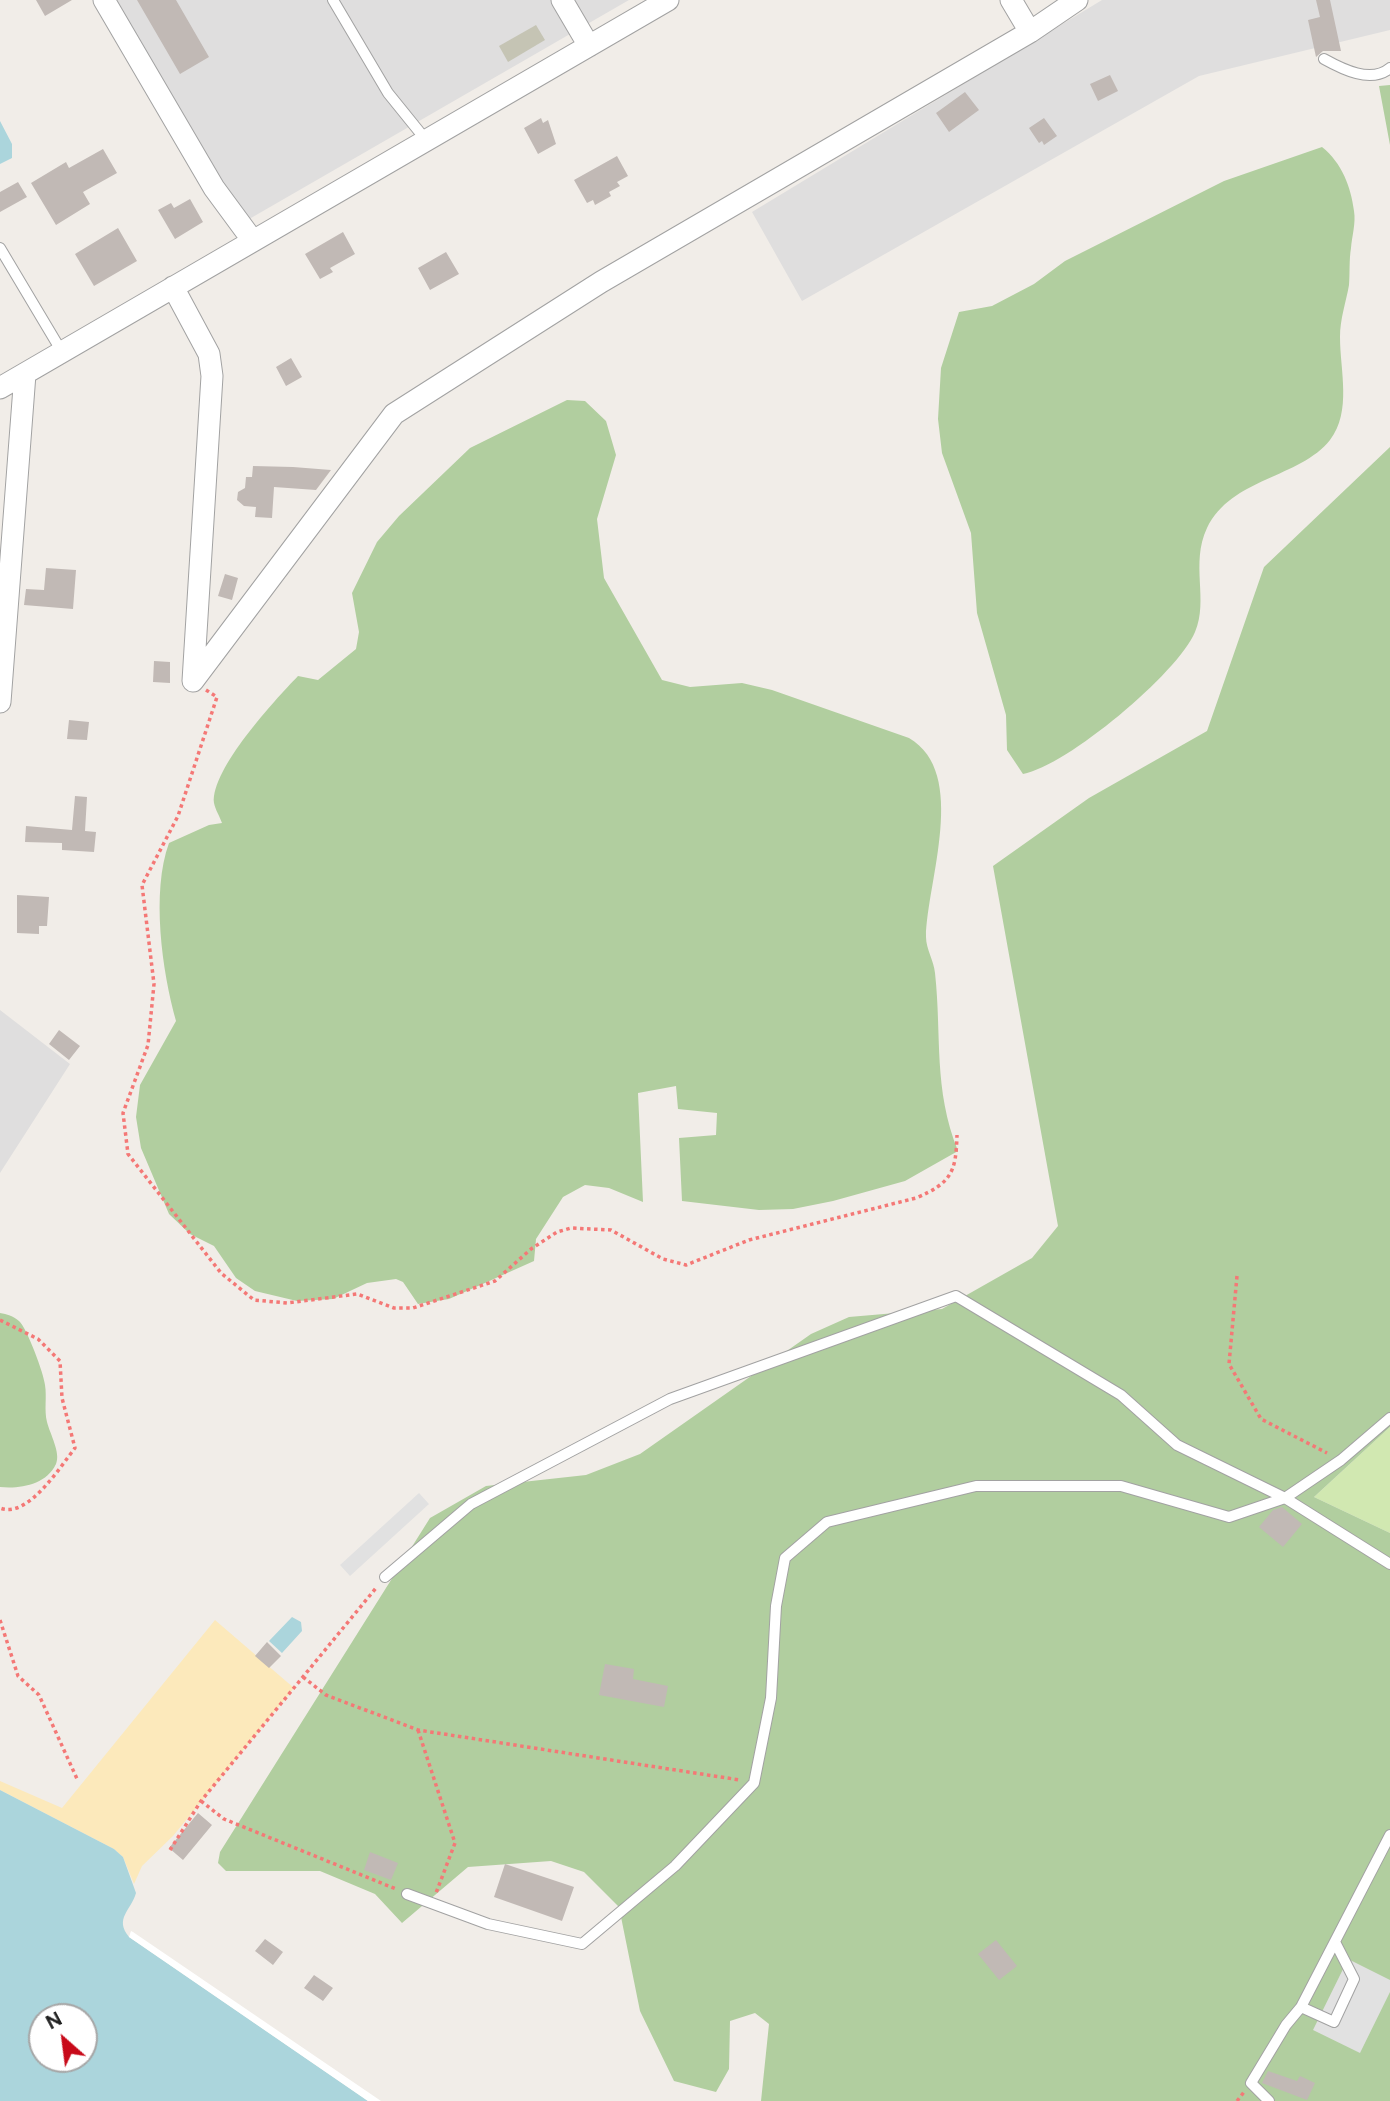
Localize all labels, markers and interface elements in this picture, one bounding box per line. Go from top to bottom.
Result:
north arrow [28,2003,98,2073]
text: N [42,2007,66,2034]

